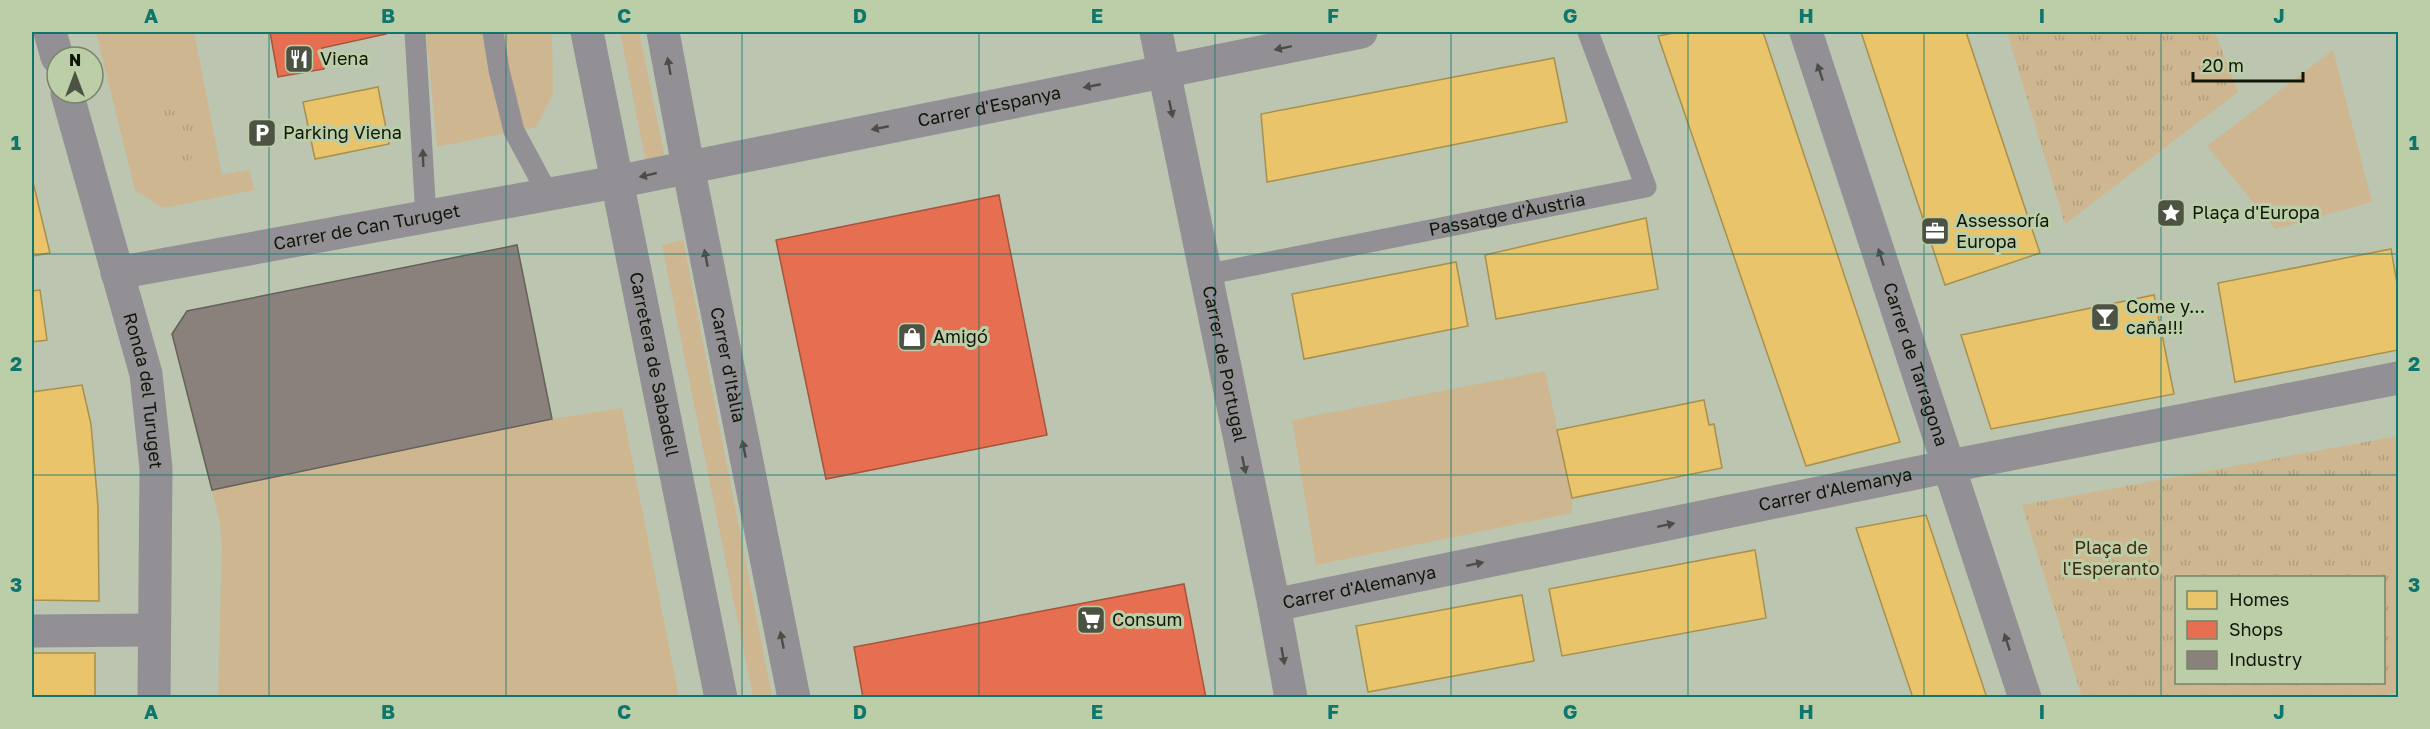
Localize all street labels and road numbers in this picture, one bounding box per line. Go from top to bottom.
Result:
street label: Carrer d'Espanya [916,81,1063,131]
street label: Passatge d'Àustria [1427,187,1587,240]
street label: Carrer de Can Turuget [272,199,462,254]
street label: Carretera de Sabadell [626,270,684,459]
street label: Carrer de Tarragona [1879,279,1953,449]
street label: Carrer de Portugal [1199,284,1252,444]
street label: Carrer d'Itàlia [706,305,751,424]
street label: Ronda del Turuget [119,310,168,470]
street label: Carrer d'Alemanya [1756,462,1914,515]
street label: Carrer d'Alemanya [1280,560,1438,613]

